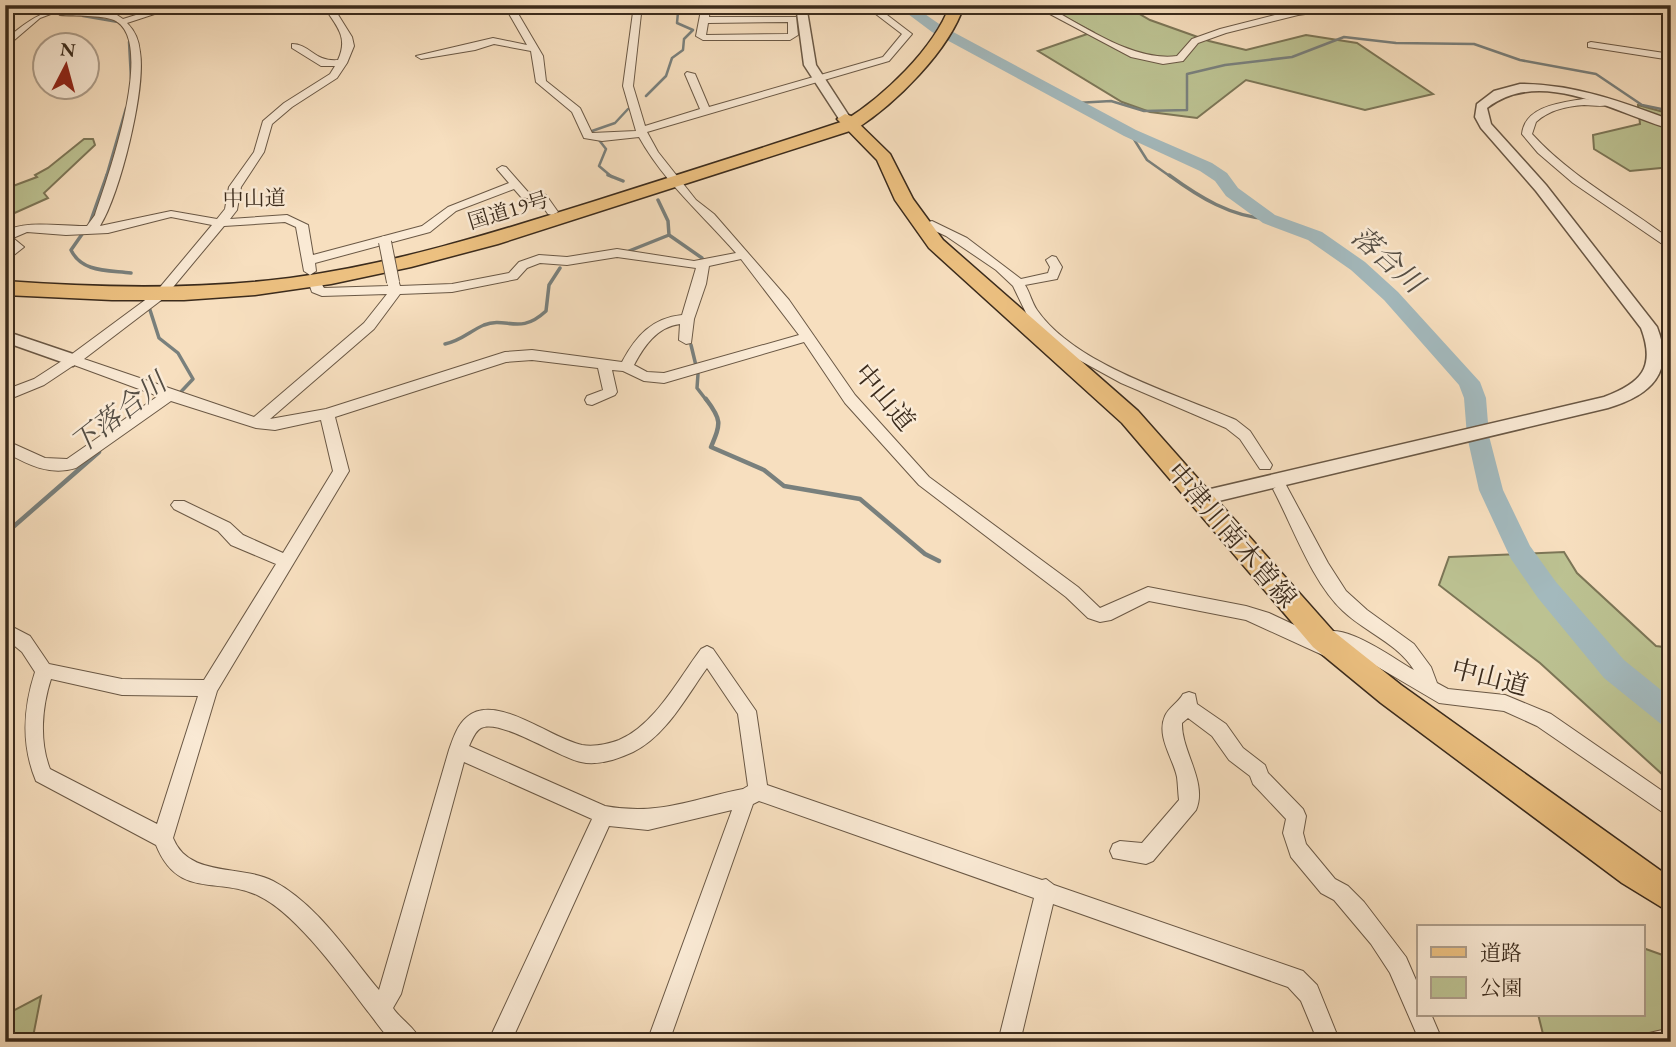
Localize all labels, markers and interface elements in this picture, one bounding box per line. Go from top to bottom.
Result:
north arrow [32,32,102,102]
text: N [59,36,77,63]
street label: 中山道 [222,184,286,212]
street label: 国道19号 [464,185,552,235]
water label: 落合川 [1344,218,1434,302]
street label: 中山道 [847,356,923,438]
water label: 下落合川 [63,362,176,462]
street label: 中津川南木曽線 [1159,455,1305,615]
street label: 中山道 [1448,651,1532,703]
legend [1417,925,1644,1016]
text: 道路 [1480,939,1522,966]
text: 公園 [1480,974,1522,1001]

